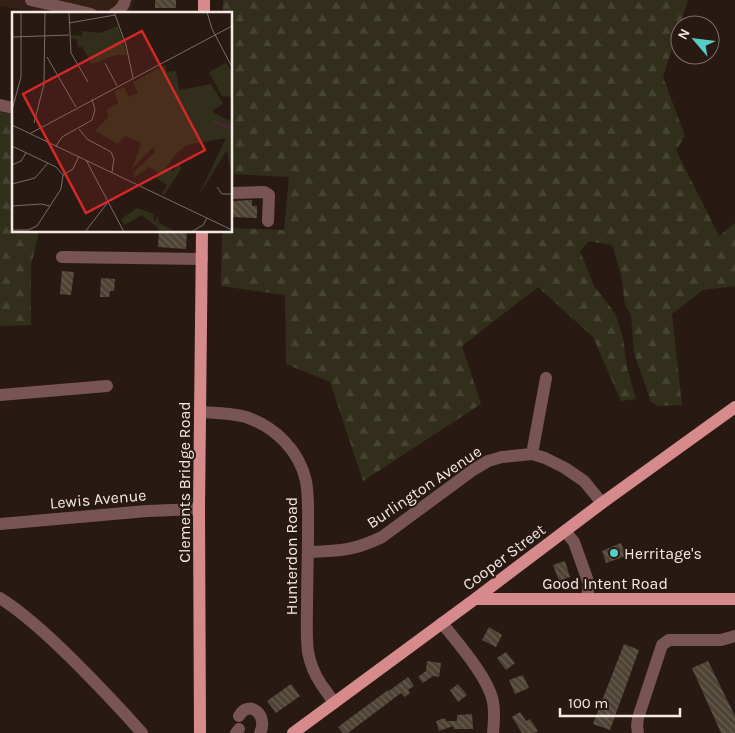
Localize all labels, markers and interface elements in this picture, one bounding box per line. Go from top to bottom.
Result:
inset map [12,12,232,232]
north arrow [670,15,720,65]
text: N [674,26,694,43]
street label: Clements Bridge Road [175,401,194,563]
street label: Burlington Avenue [363,442,485,532]
street label: Lewis Avenue [49,485,147,513]
street label: Hunterdon Road [282,497,301,615]
street label: Cooper Street [459,520,549,594]
place label: Herritage's [624,544,702,563]
marker: Herritage's [608,547,620,559]
street label: Good Intent Road [542,574,668,593]
scale bar [560,686,680,718]
text: 100 m [568,694,608,712]

